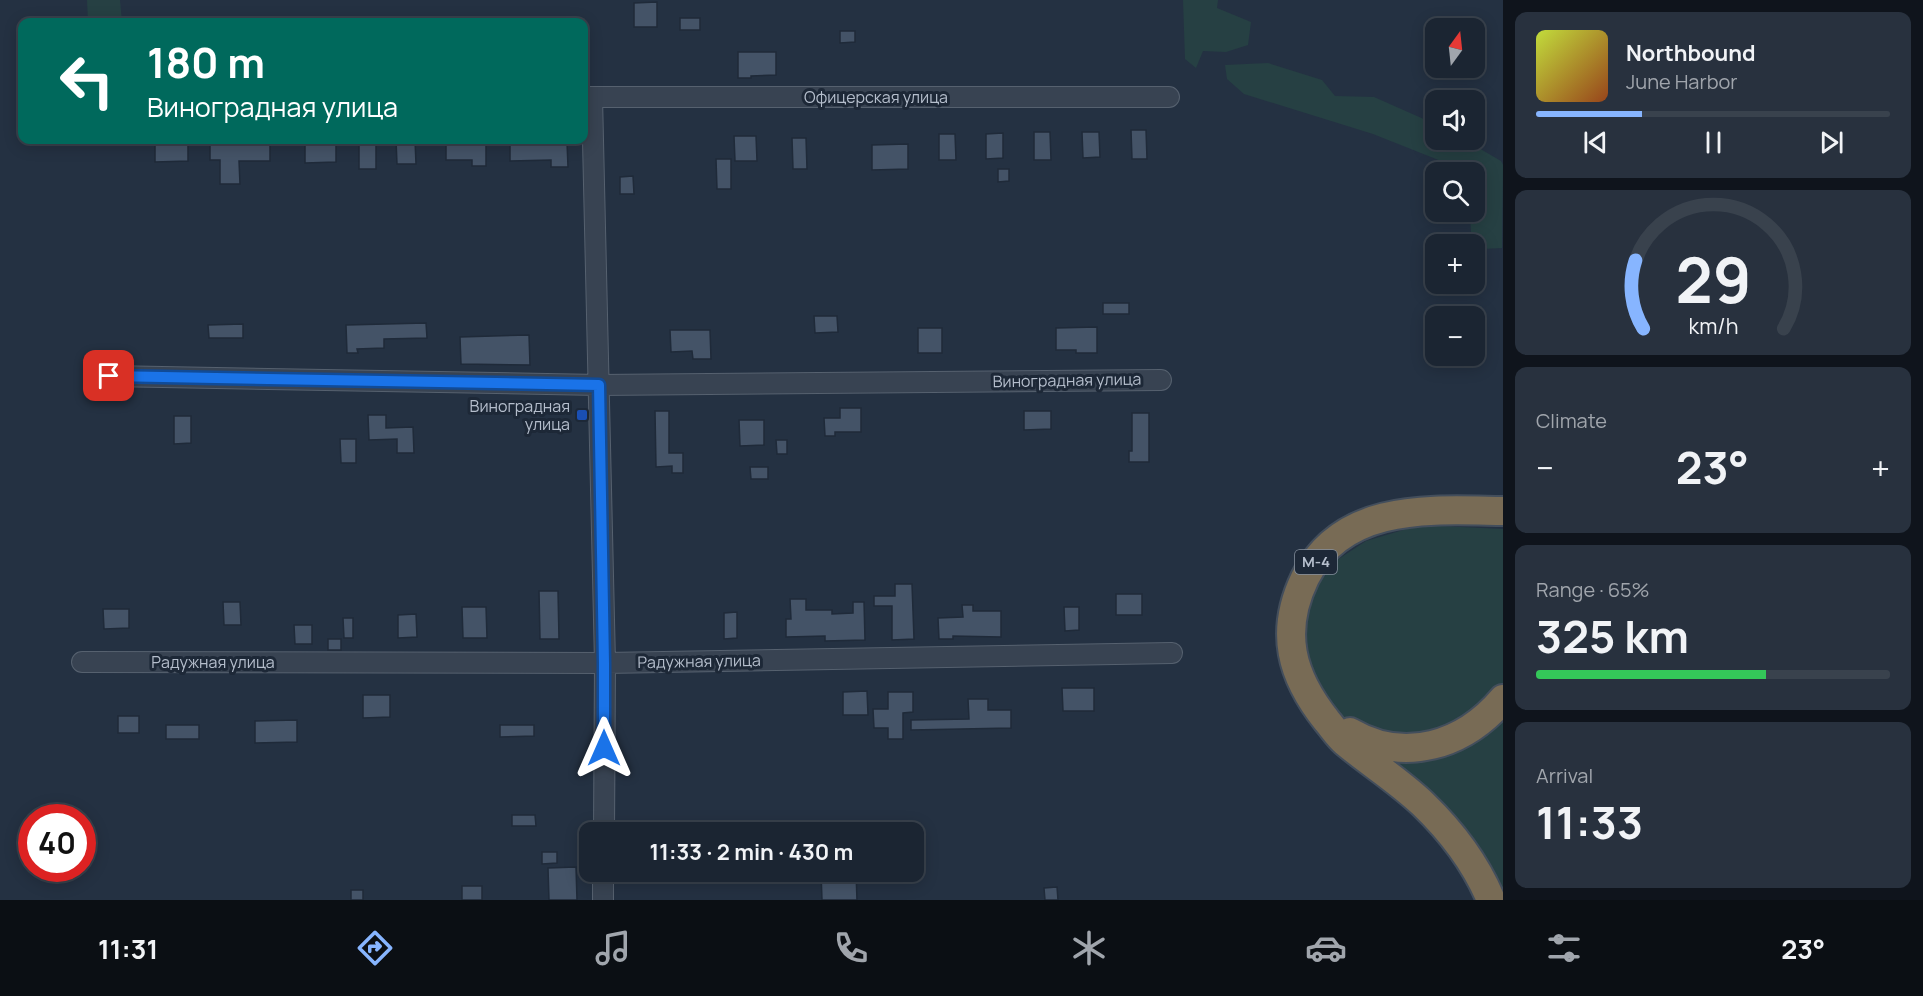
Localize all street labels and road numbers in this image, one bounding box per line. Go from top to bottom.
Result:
street label: Офицерская улица [804,86,948,108]
street label: Виноградная улица [992,368,1142,392]
road number: М-4 [1295,550,1337,574]
street label: Радужная улица [637,649,761,673]
street label: Радужная улица [151,651,275,673]

